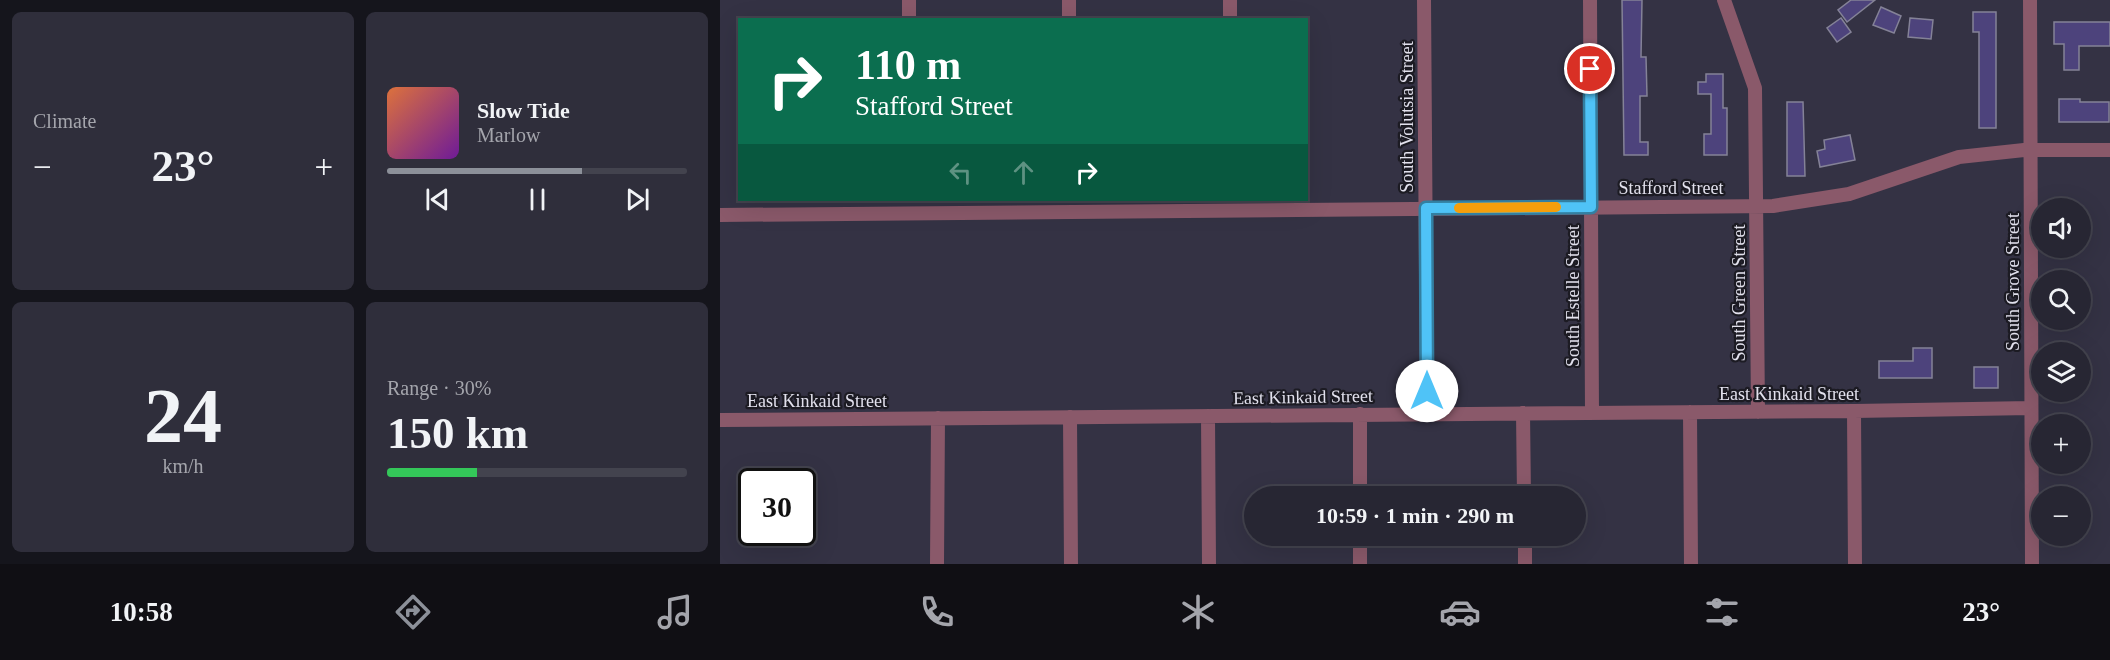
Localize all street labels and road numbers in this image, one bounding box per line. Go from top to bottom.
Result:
street label: South Volutsia Street [1397,41,1417,193]
street label: Stafford Street [1618,178,1724,198]
street label: South Grove Street [2003,213,2023,351]
street label: South Estelle Street [1563,225,1583,367]
street label: South Green Street [1729,225,1749,361]
street label: East Kinkaid Street [1719,384,1859,404]
street label: East Kinkaid Street [1233,386,1373,408]
street label: East Kinkaid Street [747,391,887,411]

